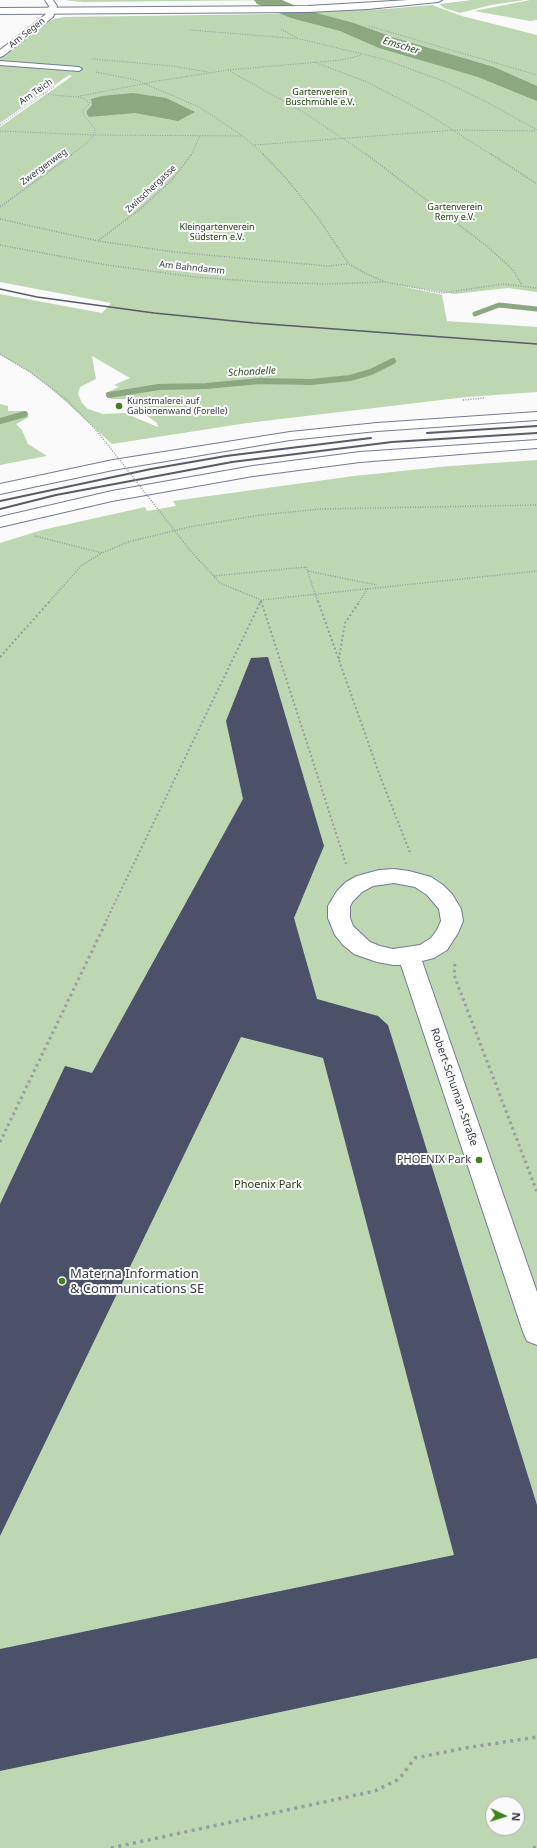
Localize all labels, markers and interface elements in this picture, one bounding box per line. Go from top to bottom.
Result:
street label: Am Segen [7,16,47,50]
water label: Emscher [381,35,421,57]
street label: Am Teich [17,77,55,107]
park label: Gartenverein Buschmühle e.V. [285,87,355,108]
street label: Zwergenweg [19,147,69,187]
street label: Zwitschergasse [124,163,178,215]
park label: Gartenverein Remy e.V. [427,202,483,223]
park label: Kleingartenverein Südstern e.V. [179,222,255,243]
street label: Am Bahndamm [159,259,225,277]
water label: Schondelle [228,365,276,379]
place label: Kunstmalerei auf Gabionenwand (Forelle) [127,396,228,417]
marker: Kunstmalerei auf Gabionenwand (Forelle) [114,401,124,411]
street label: Robert-Schuman-Straße [428,1026,480,1148]
place label: PHOENIX Park [397,1153,471,1167]
marker: PHOENIX Park [474,1155,484,1165]
park label: Phoenix Park [234,1178,302,1192]
place label: Materna Information & Communications SE [70,1266,204,1297]
marker: Materna Information & Communications SE [57,1276,67,1286]
north arrow [485,1796,525,1836]
text: N [509,1812,524,1822]

